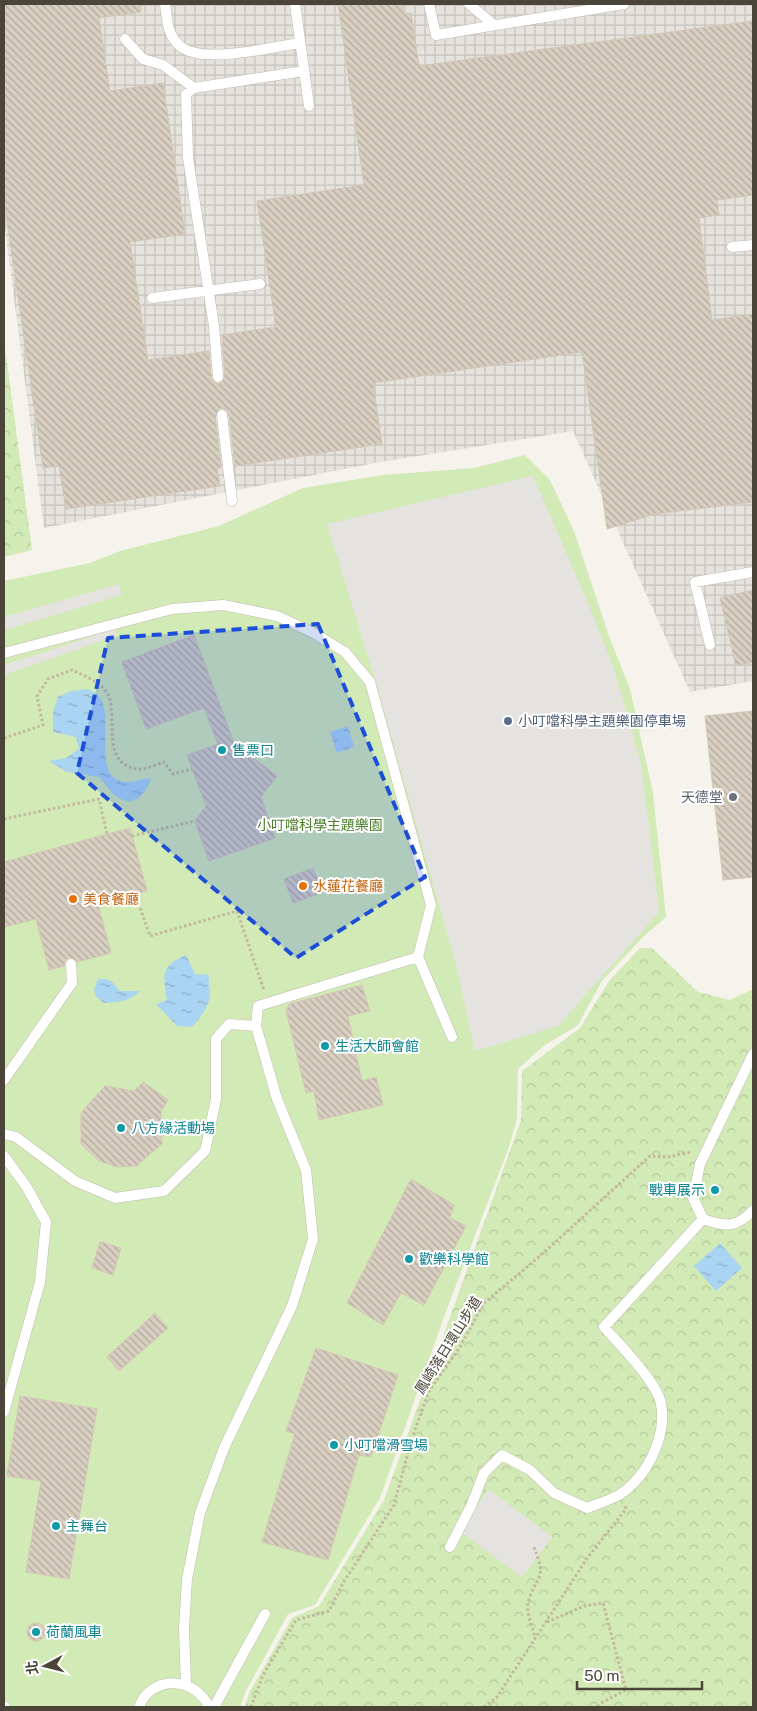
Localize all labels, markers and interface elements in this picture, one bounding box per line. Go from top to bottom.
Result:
place label: 小叮噹科學主題樂園停車場 [518,713,686,729]
marker: 小叮噹科學主題樂園停車場 [502,715,514,727]
place label: 售票口 [232,742,274,758]
marker: 售票口 [216,744,228,756]
place label: 天德堂 [681,789,723,805]
marker: 天德堂 [727,791,739,803]
park label: 小叮噹科學主題樂園 [257,817,383,833]
place label: 水蓮花餐廳 [313,878,383,894]
marker: 水蓮花餐廳 [297,880,309,892]
place label: 美食餐廳 [83,891,139,907]
marker: 美食餐廳 [67,893,79,905]
place label: 生活大師會館 [335,1038,419,1054]
marker: 生活大師會館 [319,1040,331,1052]
place label: 八方緣活動場 [131,1120,215,1136]
marker: 八方緣活動場 [115,1122,127,1134]
place label: 戰車展示 [649,1182,705,1198]
marker: 戰車展示 [709,1184,721,1196]
place label: 歡樂科學館 [419,1251,489,1267]
marker: 歡樂科學館 [403,1253,415,1265]
street label: 鳳崎落日環山步道 [412,1293,484,1397]
place label: 小叮噹滑雪場 [344,1437,428,1453]
marker: 小叮噹滑雪場 [328,1439,340,1451]
place label: 主舞台 [66,1518,108,1534]
marker: 主舞台 [50,1520,62,1532]
place label: 荷蘭風車 [46,1624,102,1640]
marker: 荷蘭風車 [30,1626,42,1638]
north arrow [20,1641,70,1691]
scale bar [577,1658,702,1690]
text: 北 [23,1660,41,1676]
text: 50 m [584,1667,619,1684]

